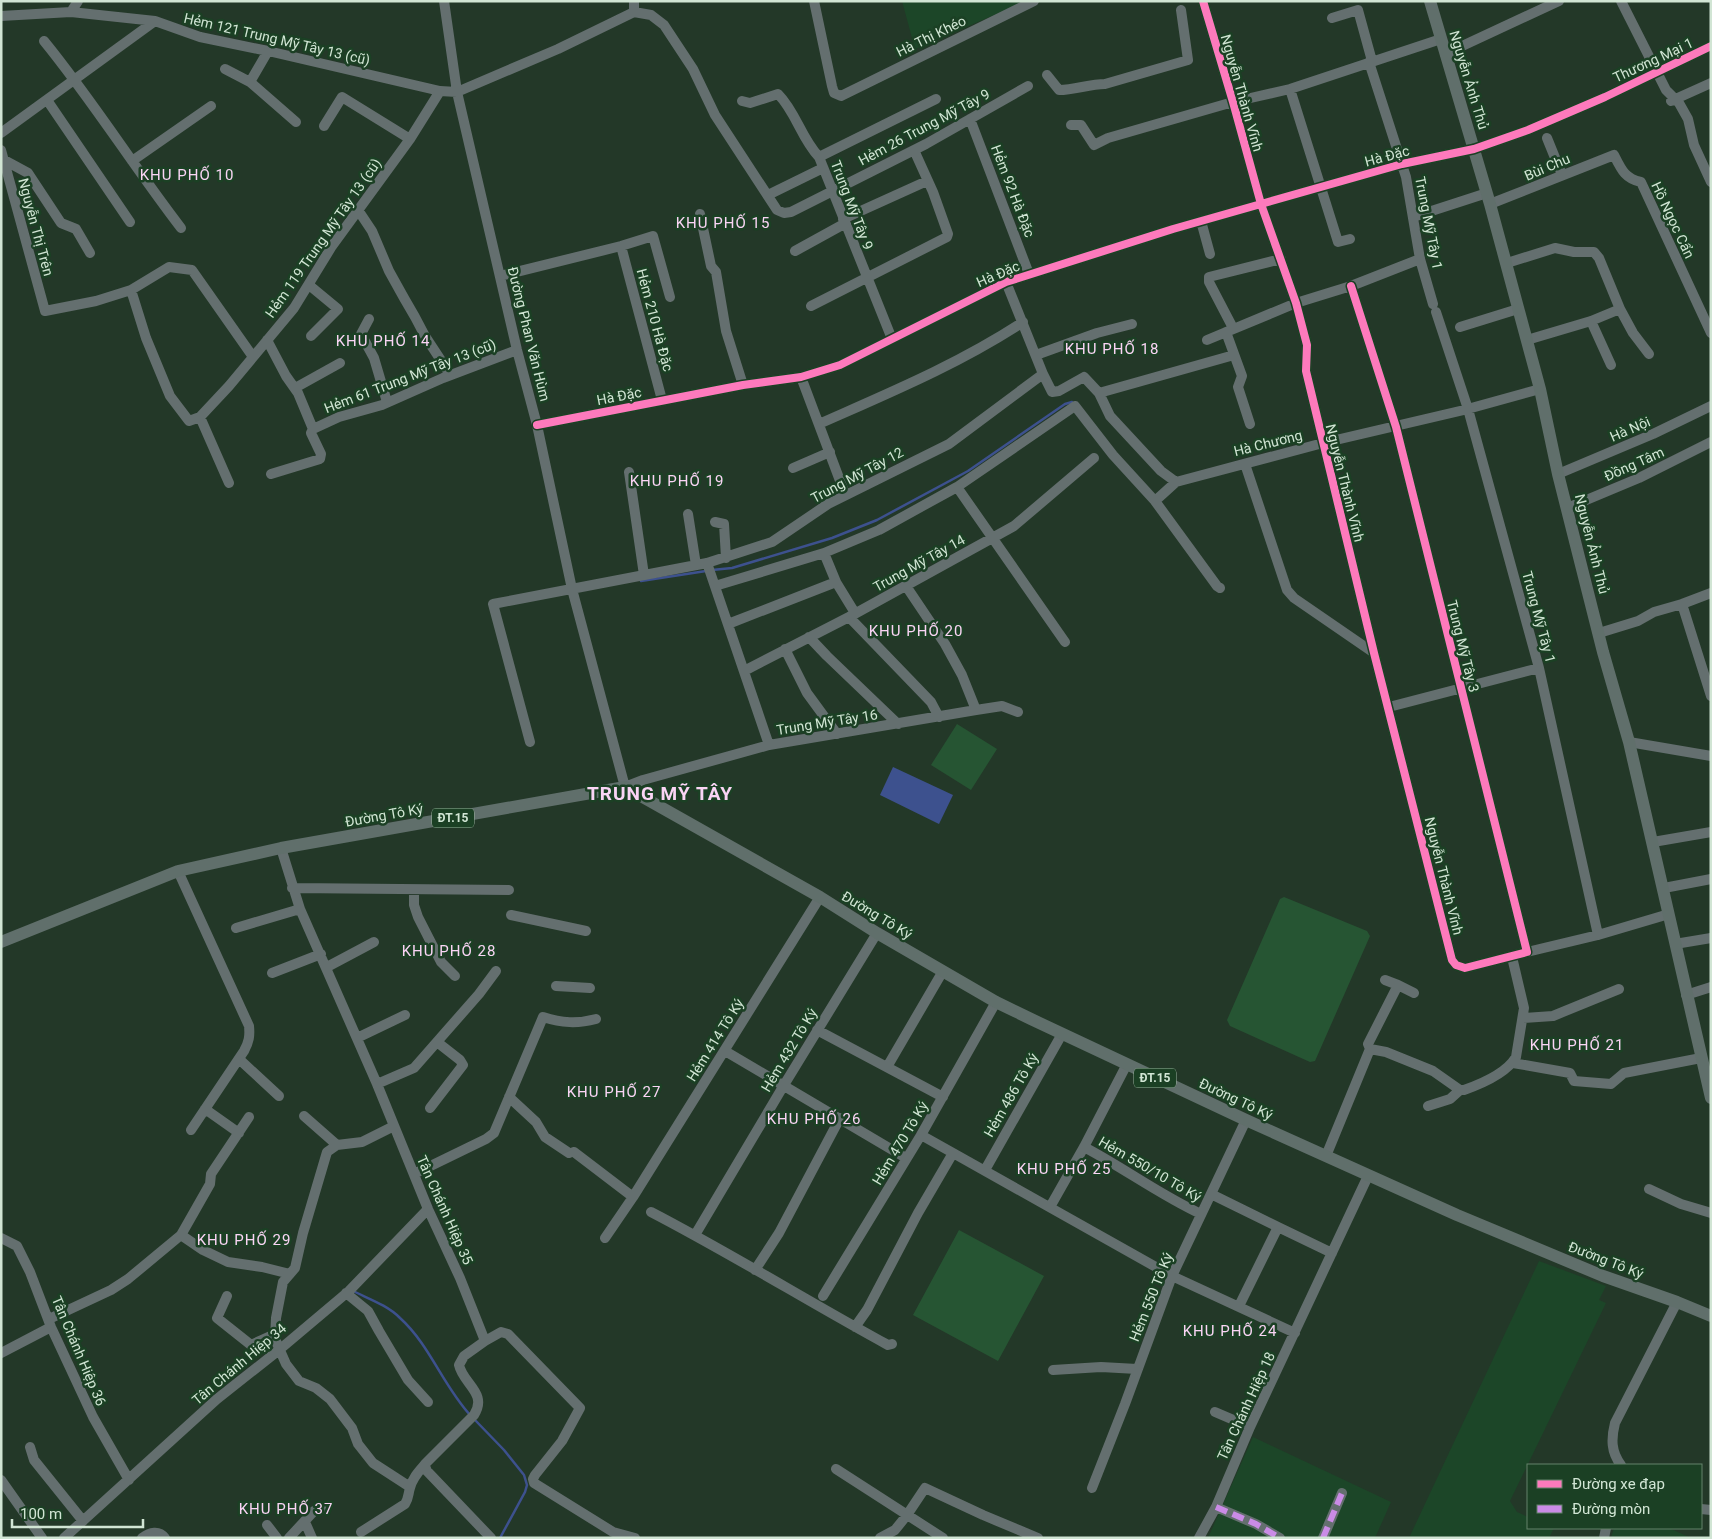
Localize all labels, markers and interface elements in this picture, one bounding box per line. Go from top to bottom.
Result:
street label: Hẻm 121 Trung Mỹ Tây 13 (cũ) [182,10,372,69]
street label: Hà Thị Khéo [893,12,969,60]
street label: Nguyễn Ảnh Thủ [1446,28,1493,131]
street label: Nguyễn Thành Vĩnh [1218,33,1266,153]
street label: Thương Mại 1 [1610,34,1696,86]
street label: Hẻm 26 Trung Mỹ Tây 9 [856,86,992,168]
street label: Hẻm 92 Hà Đặc [988,142,1038,240]
street label: Hà Đặc [1363,142,1411,170]
street label: Bùi Chu [1522,150,1572,184]
street label: Hẻm 119 Trung Mỹ Tây 13 (cũ) [262,155,385,321]
street label: Trung Mỹ Tây 9 [828,158,876,252]
district label: KHU PHỐ 10 [140,165,234,184]
street label: Trung Mỹ Tây 1 [1412,175,1446,271]
street label: Nguyễn Thị Trên [15,176,57,278]
street label: Hồ Ngọc Cẩn [1648,179,1698,261]
district label: KHU PHỐ 15 [676,213,770,232]
street label: Hà Đặc [974,258,1022,290]
street label: Đường Phan Văn Hùm [505,265,553,403]
street label: Hẻm 210 Hà Đặc [634,267,676,373]
district label: KHU PHỐ 14 [336,331,430,350]
street label: Hẻm 61 Trung Mỹ Tây 13 (cũ) [322,336,498,417]
district label: KHU PHỐ 18 [1065,339,1159,358]
street label: Hà Đặc [595,384,643,408]
street label: Hà Nội [1607,413,1653,445]
street label: Nguyễn Thành Vĩnh [1323,422,1367,544]
street label: Hà Chương [1232,427,1304,459]
street label: Trung Mỹ Tây 12 [808,444,906,506]
street label: Đồng Tâm [1602,444,1666,484]
district label: KHU PHỐ 19 [630,471,724,490]
street label: Nguyễn Ảnh Thủ [1572,492,1613,596]
street label: Trung Mỹ Tây 14 [870,531,968,595]
street label: Trung Mỹ Tây 1 [1519,569,1559,665]
street label: Trung Mỹ Tây 3 [1444,598,1482,694]
district label: KHU PHỐ 20 [869,621,963,640]
street label: Trung Mỹ Tây 16 [775,706,879,738]
district label: TRUNG MỸ TÂY [587,782,733,805]
street label: Đường Tô Ký [344,800,425,830]
road number: ĐT.15 [432,808,474,828]
street label: Nguyễn Thành Vĩnh [1422,815,1466,937]
street label: Đường Tô Ký [839,888,915,942]
district label: KHU PHỐ 28 [402,941,496,960]
street label: Hẻm 414 Tô Ký [683,995,747,1084]
street label: Hẻm 432 Tô Ký [758,1005,820,1095]
district label: KHU PHỐ 21 [1530,1035,1624,1054]
street label: Hẻm 486 Tô Ký [981,1050,1042,1140]
road number: ĐT.15 [1134,1068,1176,1088]
street label: Đường Tô Ký [1197,1075,1276,1123]
district label: KHU PHỐ 27 [567,1082,661,1101]
street label: Hẻm 470 Tô Ký [869,1098,931,1188]
district label: KHU PHỐ 26 [767,1109,861,1128]
street label: Hẻm 550/10 Tô Ký [1096,1133,1204,1205]
street label: Tân Chánh Hiệp 35 [414,1153,476,1267]
district label: KHU PHỐ 25 [1017,1159,1111,1178]
district label: KHU PHỐ 29 [197,1230,291,1249]
street label: Đường Tô Ký [1566,1238,1646,1282]
street label: Hẻm 550 Tô Ký [1126,1250,1176,1344]
street label: Tân Chánh Hiệp 36 [49,1294,109,1408]
street label: Tân Chánh Hiệp 34 [189,1320,289,1408]
district label: KHU PHỐ 24 [1183,1321,1277,1340]
street label: Tân Chánh Hiệp 18 [1214,1349,1278,1463]
legend [1527,1464,1702,1529]
text: Đường xe đạp [1572,1475,1665,1493]
scale bar [12,1496,144,1528]
district label: KHU PHỐ 37 [239,1499,333,1518]
text: Đường mòn [1572,1500,1650,1518]
text: 100 m [20,1505,62,1523]

